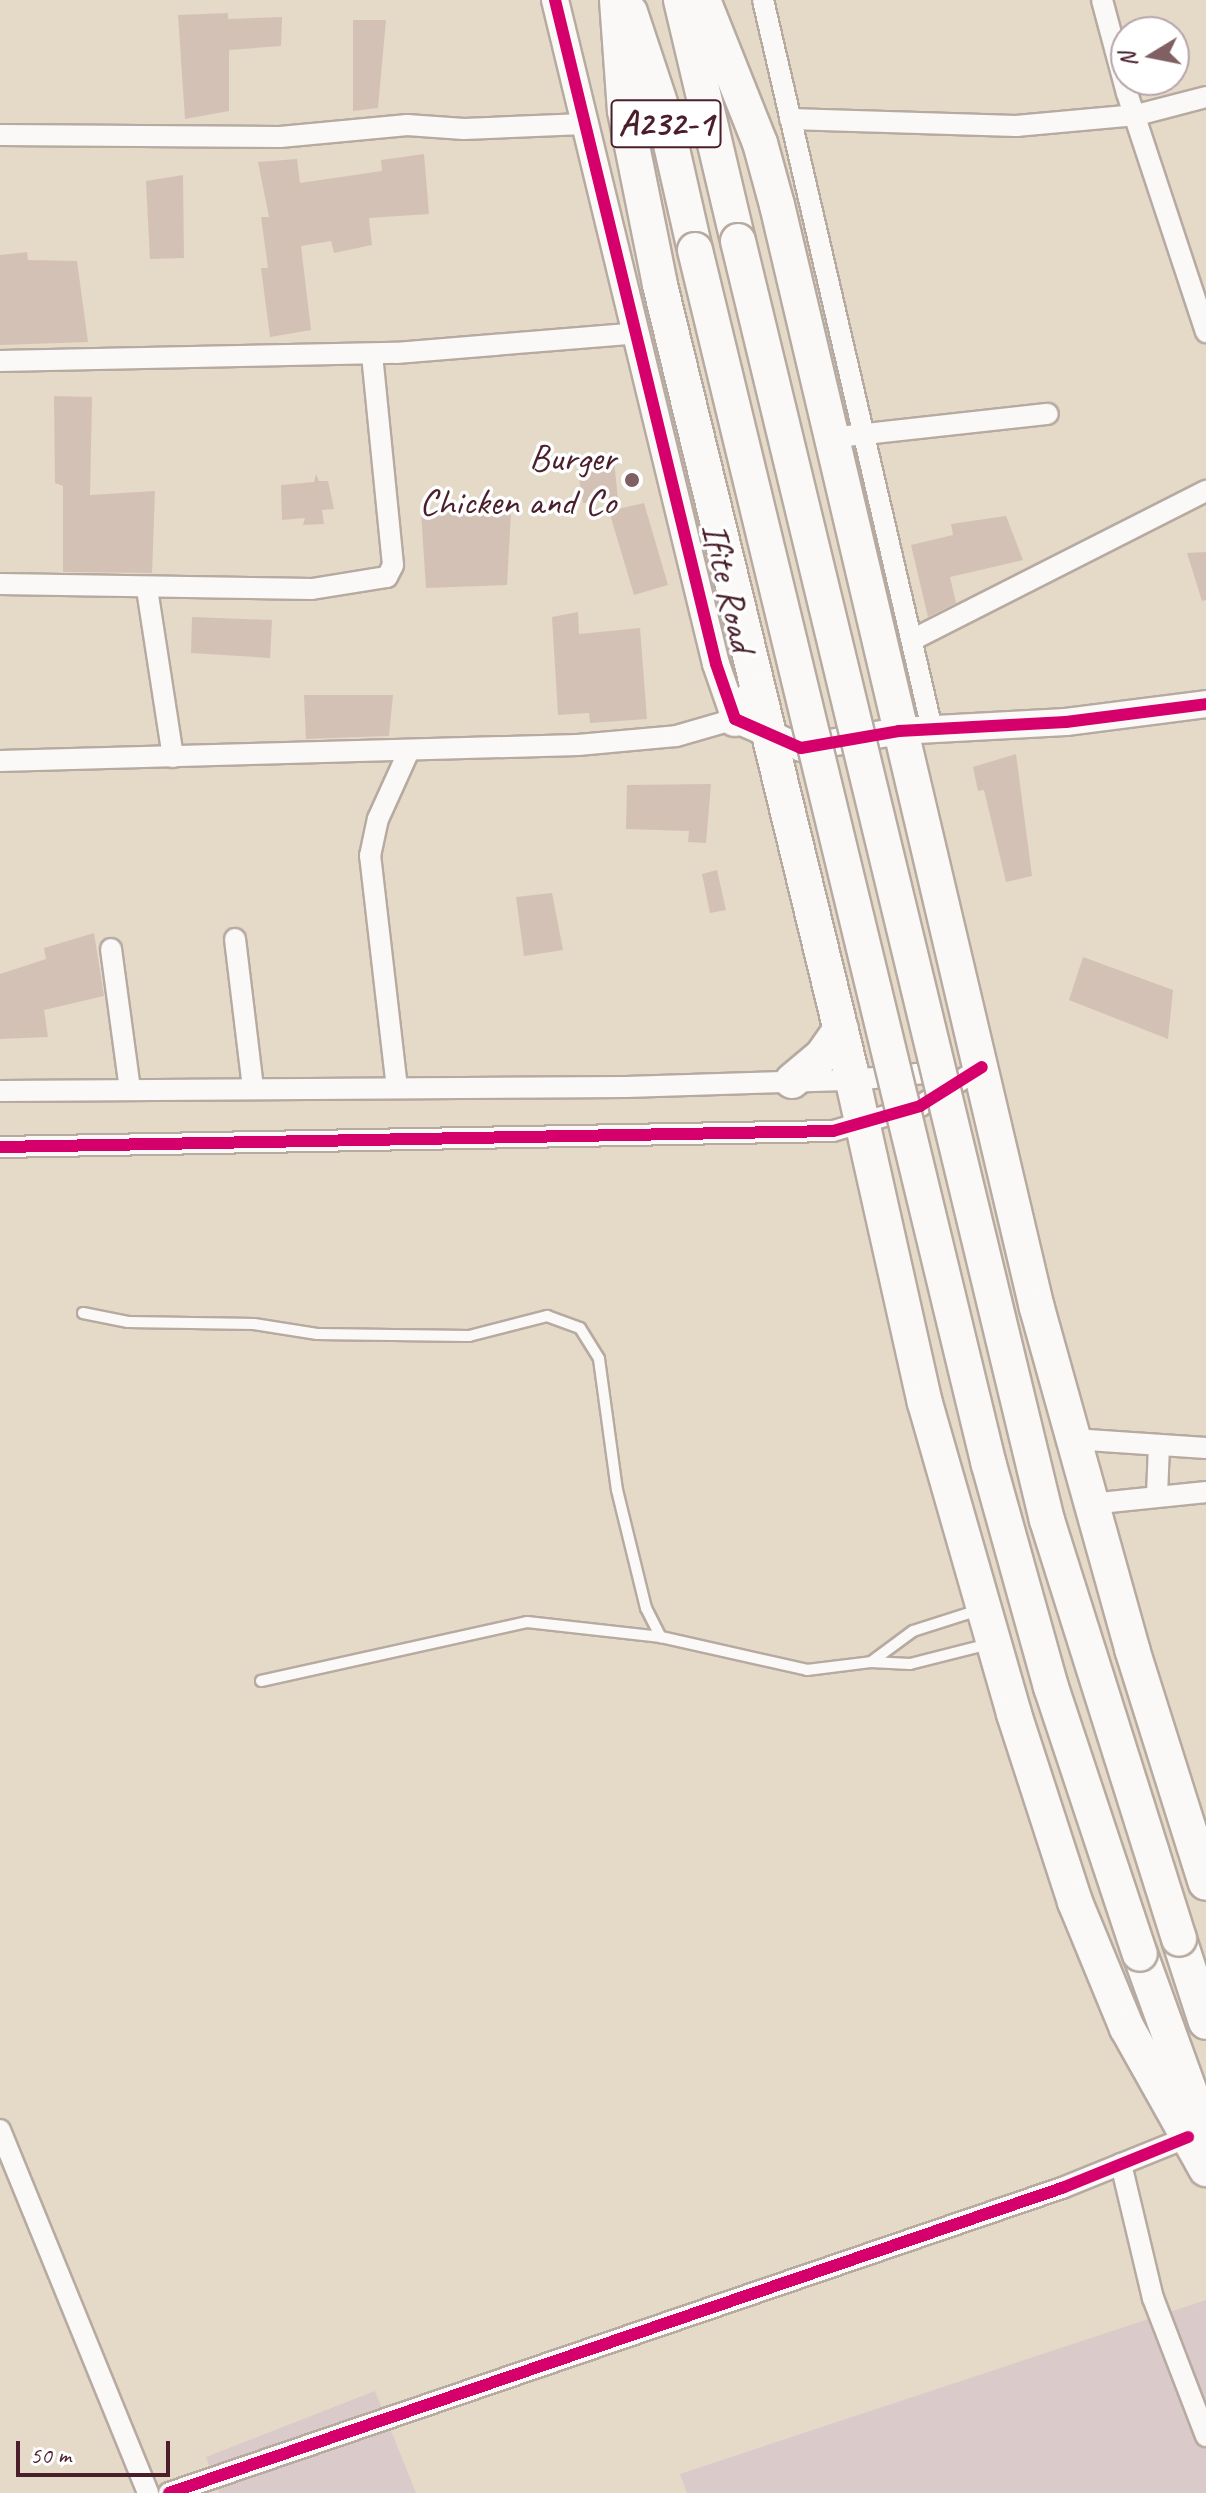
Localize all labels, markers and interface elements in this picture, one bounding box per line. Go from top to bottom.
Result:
north arrow [1110,16,1190,96]
text: N [1113,51,1143,69]
road number: A232-1 [610,92,722,156]
place label: Burger Chicken and Co [418,435,616,524]
marker: Burger Chicken and Co [623,471,641,489]
street label: Ifite Road [692,518,766,656]
scale bar [20,2425,174,2475]
text: 50 m [30,2440,71,2470]

